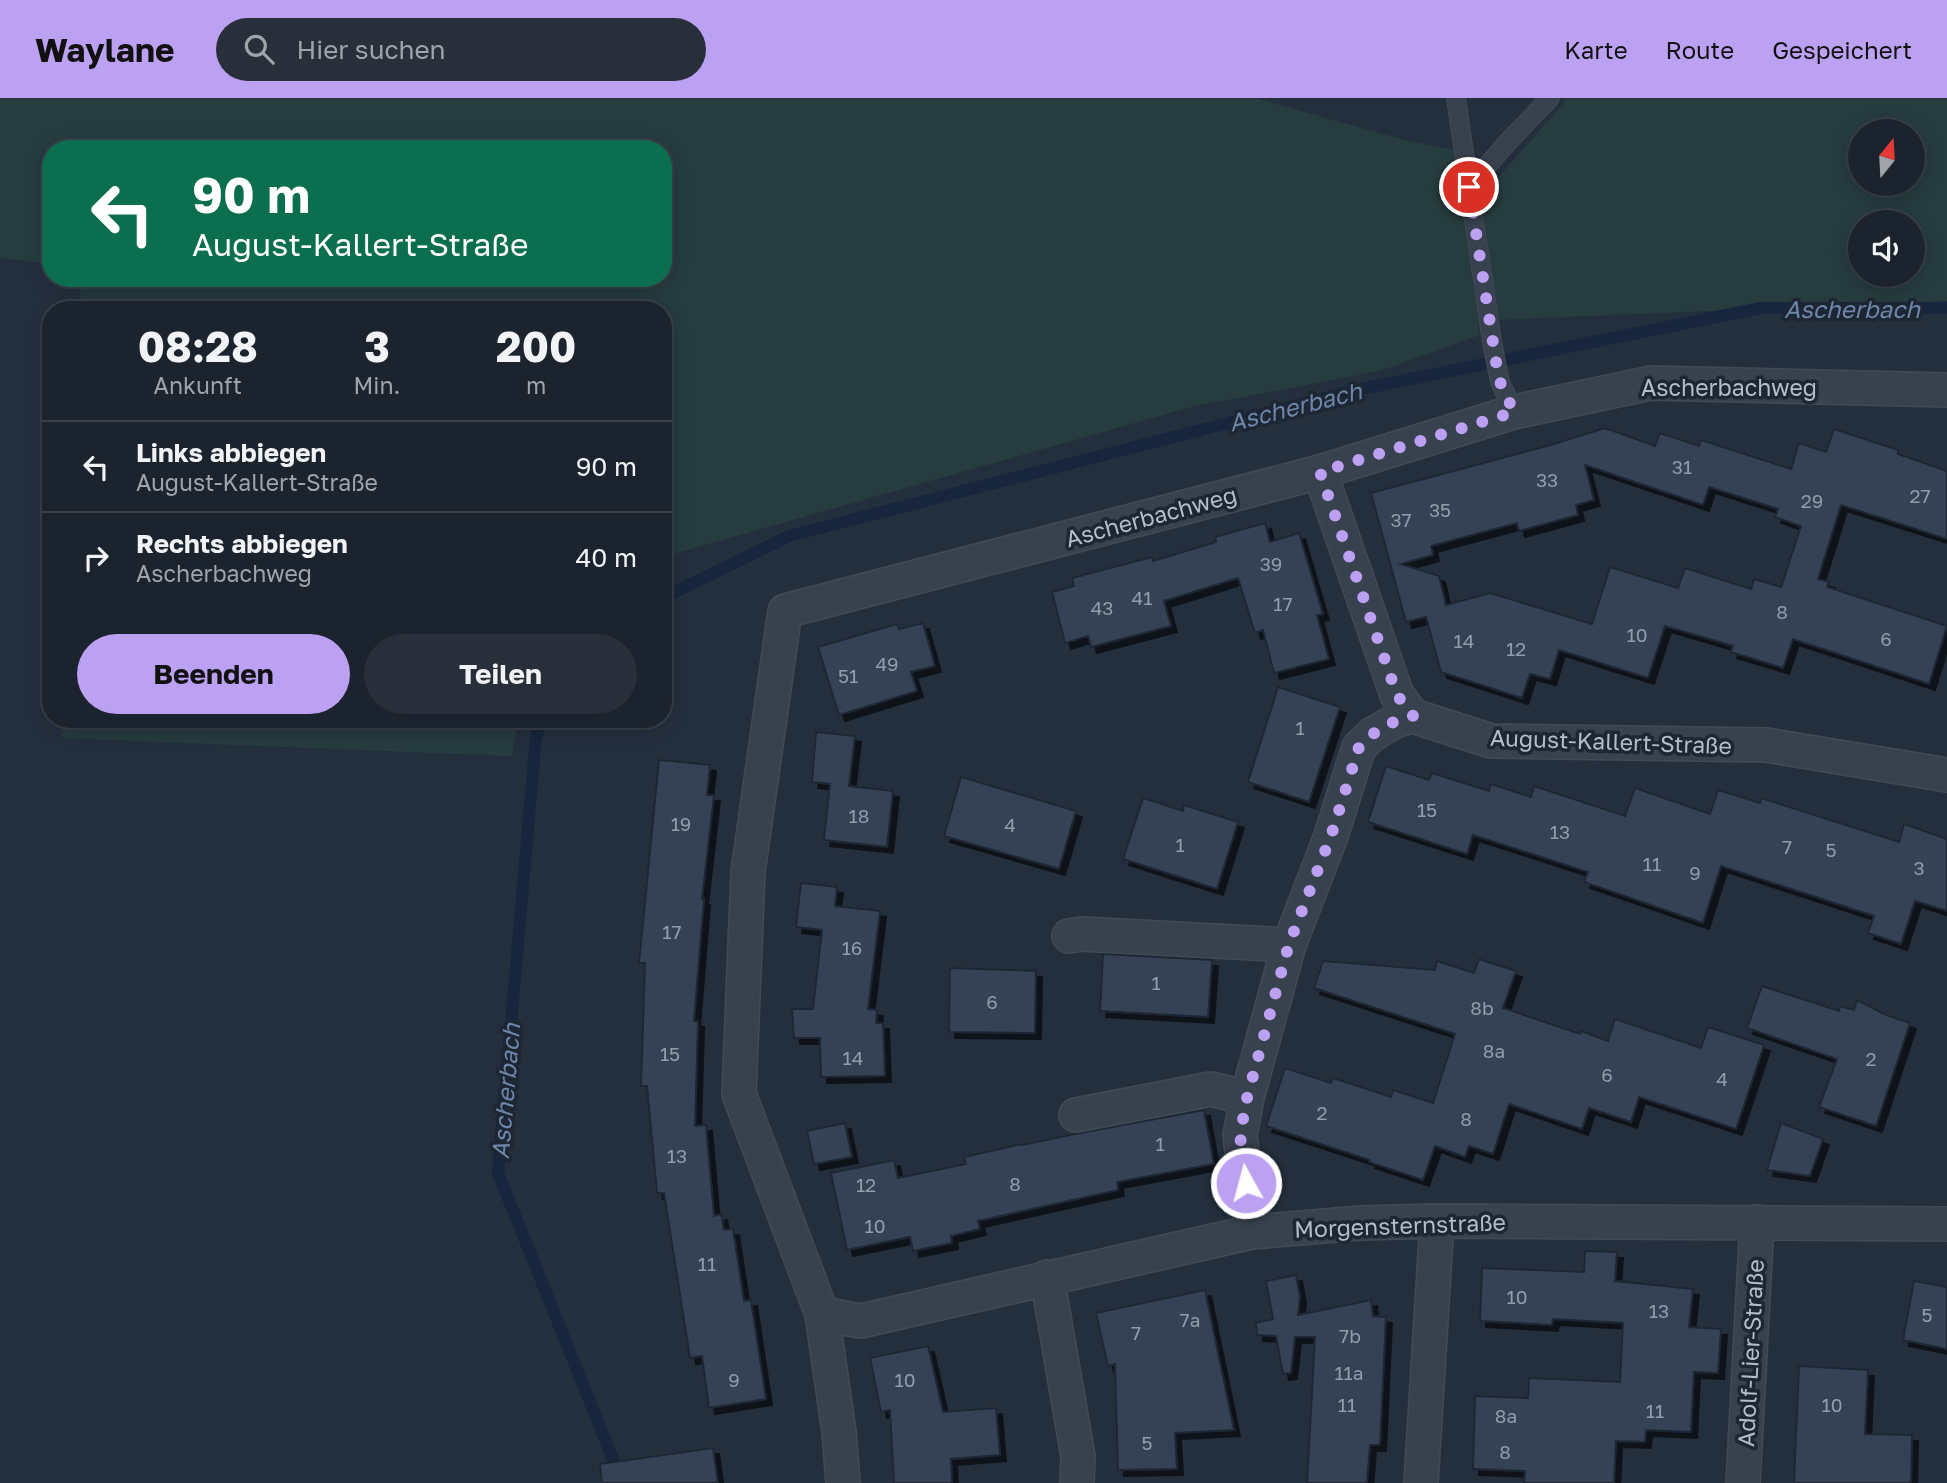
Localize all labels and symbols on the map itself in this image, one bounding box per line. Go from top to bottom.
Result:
north arrow [1848,119,1925,196]
pin [1439,157,1499,217]
water label: Ascherbach [1784,294,1921,323]
street label: Ascherbachweg [1641,373,1817,401]
water label: Ascherbach [1226,375,1366,437]
house number: 31 [1672,455,1692,478]
house number: 33 [1536,468,1558,491]
street label: Ascherbachweg [1062,480,1240,552]
house number: 27 [1909,484,1931,507]
house number: 29 [1801,489,1823,512]
house number: 35 [1429,498,1451,521]
house number: 37 [1390,508,1412,531]
house number: 39 [1260,552,1282,575]
house number: 41 [1132,586,1152,609]
house number: 17 [1273,592,1293,615]
house number: 43 [1091,596,1113,619]
house number: 8 [1776,600,1788,623]
house number: 10 [1627,623,1648,646]
house number: 6 [1880,627,1892,650]
house number: 14 [1454,629,1474,652]
house number: 12 [1506,637,1526,660]
house number: 49 [875,652,899,675]
house number: 51 [838,664,858,687]
house number: 1 [1295,716,1305,739]
street label: August-Kallert-Straße [1490,723,1732,759]
house number: 15 [1417,798,1437,821]
house number: 18 [849,804,869,827]
house number: 19 [671,812,691,835]
house number: 4 [1004,813,1016,836]
house number: 13 [1550,820,1570,843]
house number: 1 [1175,833,1185,856]
house number: 7 [1782,835,1792,858]
house number: 5 [1825,838,1837,861]
house number: 11 [1643,852,1661,875]
house number: 3 [1913,856,1925,879]
house number: 9 [1689,861,1701,884]
house number: 17 [662,920,682,943]
house number: 16 [842,936,862,959]
house number: 1 [1151,971,1161,994]
house number: 6 [986,990,998,1013]
house number: 8b [1470,996,1494,1019]
water label: Ascherbach [485,1021,525,1160]
house number: 8a [1483,1039,1505,1062]
house number: 15 [660,1042,680,1065]
house number: 14 [843,1046,863,1069]
house number: 2 [1865,1047,1877,1070]
house number: 6 [1601,1063,1613,1086]
house number: 4 [1716,1067,1728,1090]
house number: 2 [1316,1101,1328,1124]
house number: 8 [1460,1107,1472,1130]
house number: 1 [1155,1132,1165,1155]
house number: 13 [667,1144,687,1167]
position arrow [1209,1146,1283,1220]
house number: 8 [1009,1172,1021,1195]
house number: 12 [856,1173,876,1196]
street label: Morgensternstraße [1294,1207,1506,1243]
house number: 10 [865,1214,886,1237]
house number: 11 [698,1252,716,1275]
street label: Adolf-Lier-Straße [1731,1259,1769,1447]
house number: 10 [1507,1285,1528,1308]
house number: 13 [1649,1299,1669,1322]
house number: 5 [1921,1303,1933,1326]
house number: 7a [1180,1308,1200,1331]
house number: 7 [1131,1321,1141,1344]
house number: 7b [1339,1324,1361,1347]
house number: 11a [1334,1361,1364,1384]
house number: 9 [728,1368,740,1391]
house number: 10 [895,1368,916,1391]
house number: 11 [1338,1393,1356,1416]
house number: 10 [1822,1393,1843,1416]
house number: 11 [1646,1399,1664,1422]
house number: 8a [1495,1404,1517,1427]
house number: 5 [1141,1431,1153,1454]
house number: 8 [1499,1440,1511,1463]

